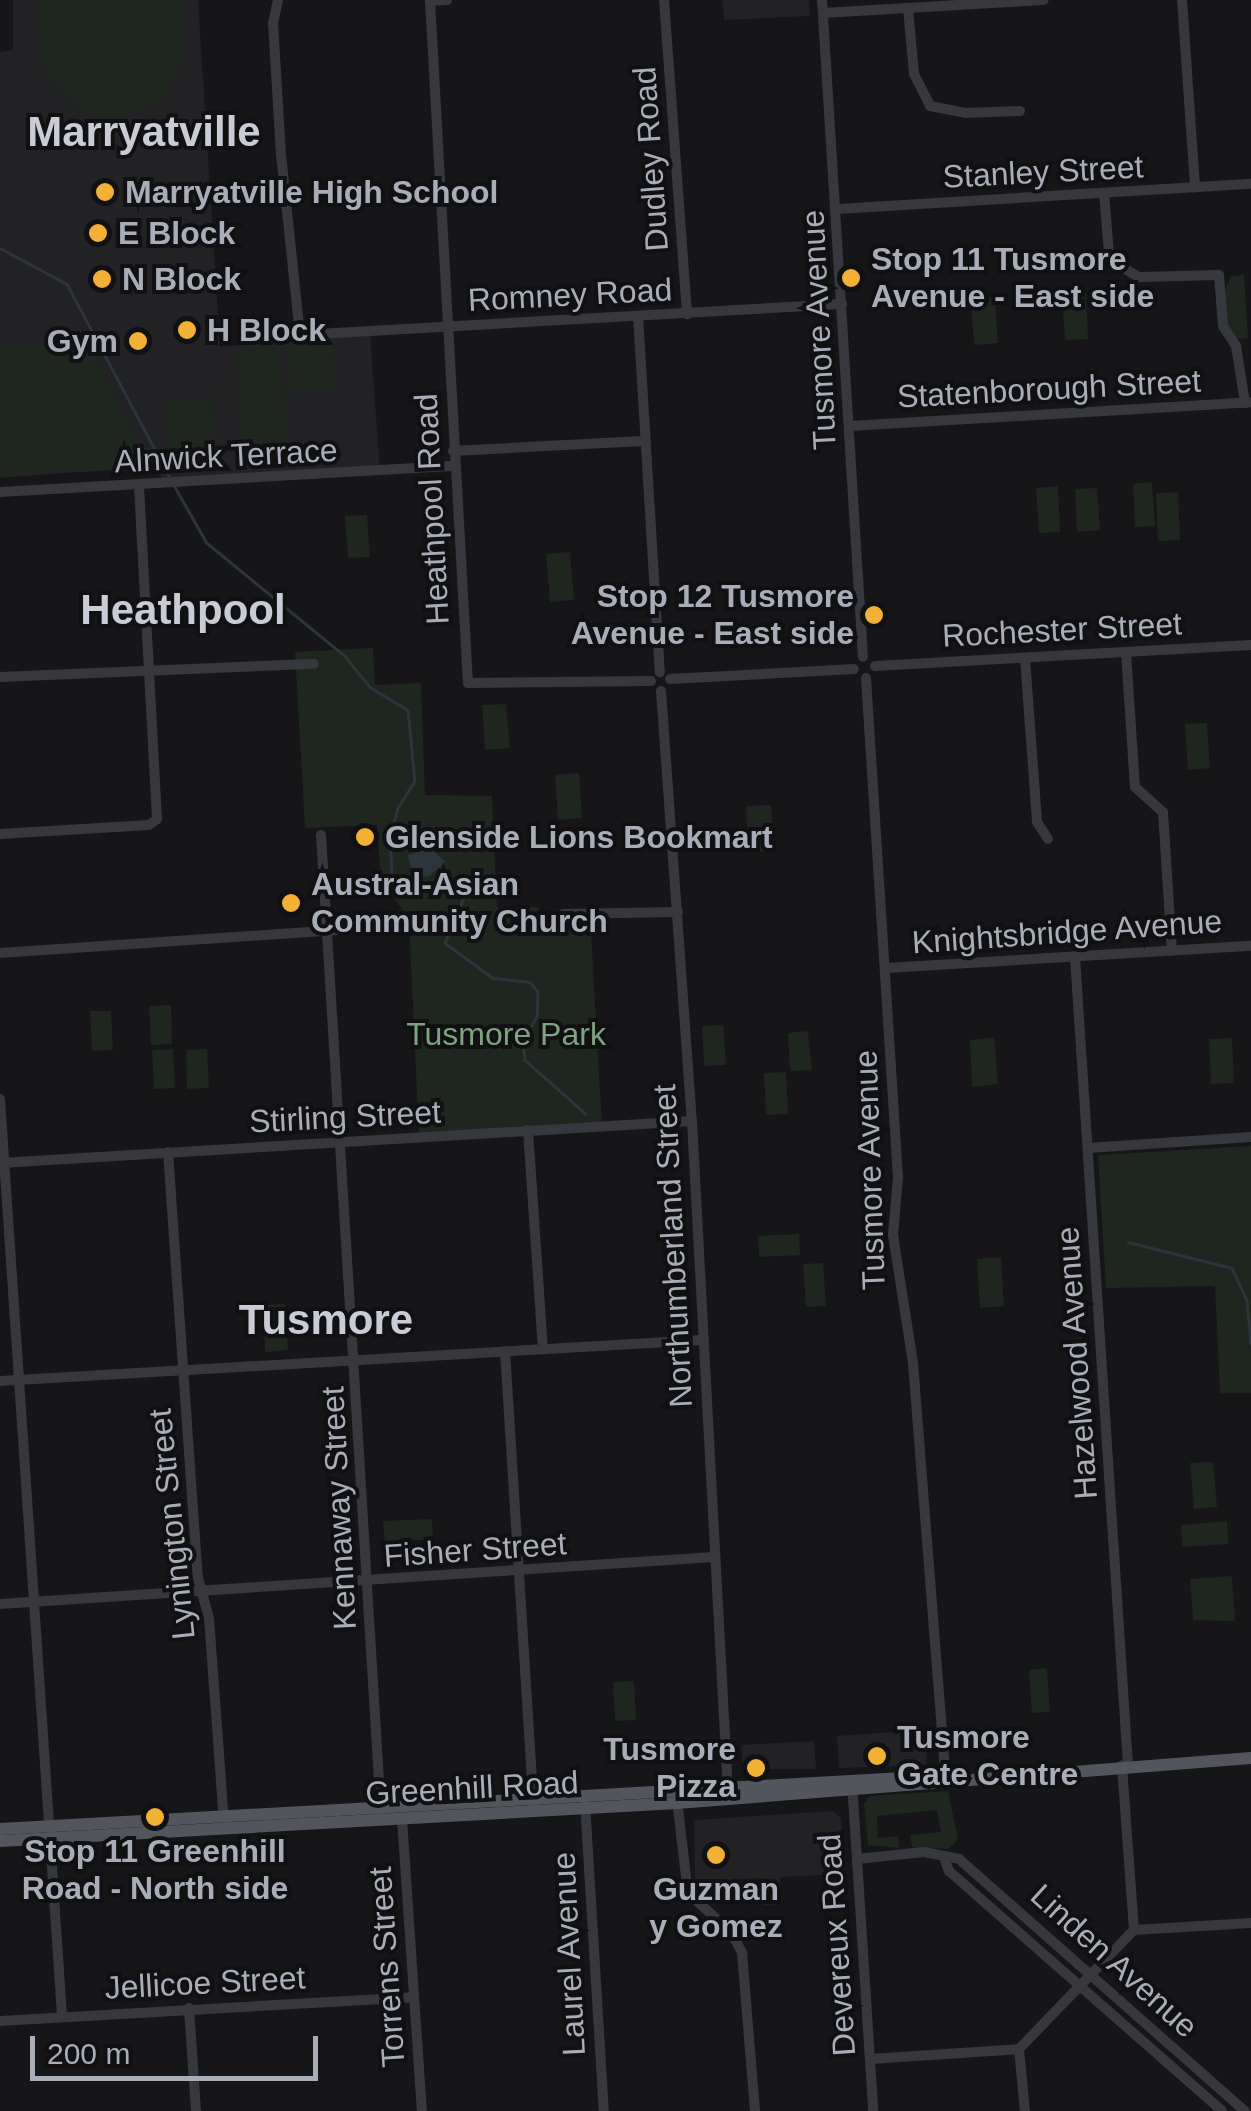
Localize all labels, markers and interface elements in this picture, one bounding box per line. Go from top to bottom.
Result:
street label: Dudley Road [625,65,677,253]
district label: Marryatville [27,107,261,157]
street label: Stanley Street [942,148,1144,196]
place label: Marryatville High School [125,173,498,211]
marker: Marryatville High School [94,181,116,203]
street label: Tusmore Avenue [793,208,845,452]
place label: E Block [118,214,235,252]
marker: E Block [87,222,109,244]
place label: Stop 11 Tusmore Avenue - East side [871,241,1154,316]
place label: N Block [122,260,241,298]
marker: Stop 11 Tusmore Avenue - East side [840,267,862,289]
marker: N Block [91,268,113,290]
street label: Romney Road [467,270,673,320]
place label: H Block [207,311,326,349]
marker: H Block [176,319,198,341]
place label: Gym [47,322,118,360]
marker: Gym [127,330,149,352]
street label: Statenborough Street [896,362,1202,416]
street label: Heathpool Road [407,393,457,625]
street label: Alnwick Terrace [113,431,339,481]
place label: Stop 12 Tusmore Avenue - East side [571,578,854,653]
district label: Heathpool [80,585,286,635]
marker: Stop 12 Tusmore Avenue - East side [863,604,885,626]
street label: Rochester Street [941,605,1183,655]
place label: Glenside Lions Bookmart [385,818,773,856]
marker: Glenside Lions Bookmart [354,826,376,848]
place label: Austral-Asian Community Church [311,866,608,941]
marker: Austral-Asian Community Church [280,892,302,914]
street label: Knightsbridge Avenue [910,902,1224,962]
park label: Tusmore Park [406,1015,606,1053]
street label: Tusmore Avenue [847,1048,893,1292]
street label: Northumberland Street [645,1083,701,1409]
street label: Stirling Street [248,1093,442,1141]
street label: Hazelwood Avenue [1048,1224,1106,1502]
district label: Tusmore [239,1295,413,1345]
street label: Kennaway Street [313,1385,365,1631]
street label: Lynington Street [141,1407,203,1641]
street label: Fisher Street [382,1524,568,1576]
place label: Tusmore Gate Centre [897,1719,1078,1794]
place label: Tusmore Pizza [603,1731,736,1806]
marker: Tusmore Gate Centre [866,1745,888,1767]
marker: Tusmore Pizza [745,1757,767,1779]
street label: Greenhill Road [364,1763,580,1813]
marker: Stop 11 Greenhill Road - North side [144,1806,166,1828]
place label: Stop 11 Greenhill Road - North side [22,1833,288,1908]
street label: Devereux Road [810,1833,864,2057]
marker: Guzman y Gomez [705,1844,727,1866]
street label: Laurel Avenue [544,1850,594,2058]
street label: Torrens Street [361,1865,413,2069]
place label: Guzman y Gomez [649,1871,783,1946]
street label: Linden Avenue [1022,1875,1206,2047]
street label: Jellicoe Street [104,1959,306,2007]
scale bar [35,2016,322,2078]
text: 200 m [47,2037,130,2070]

